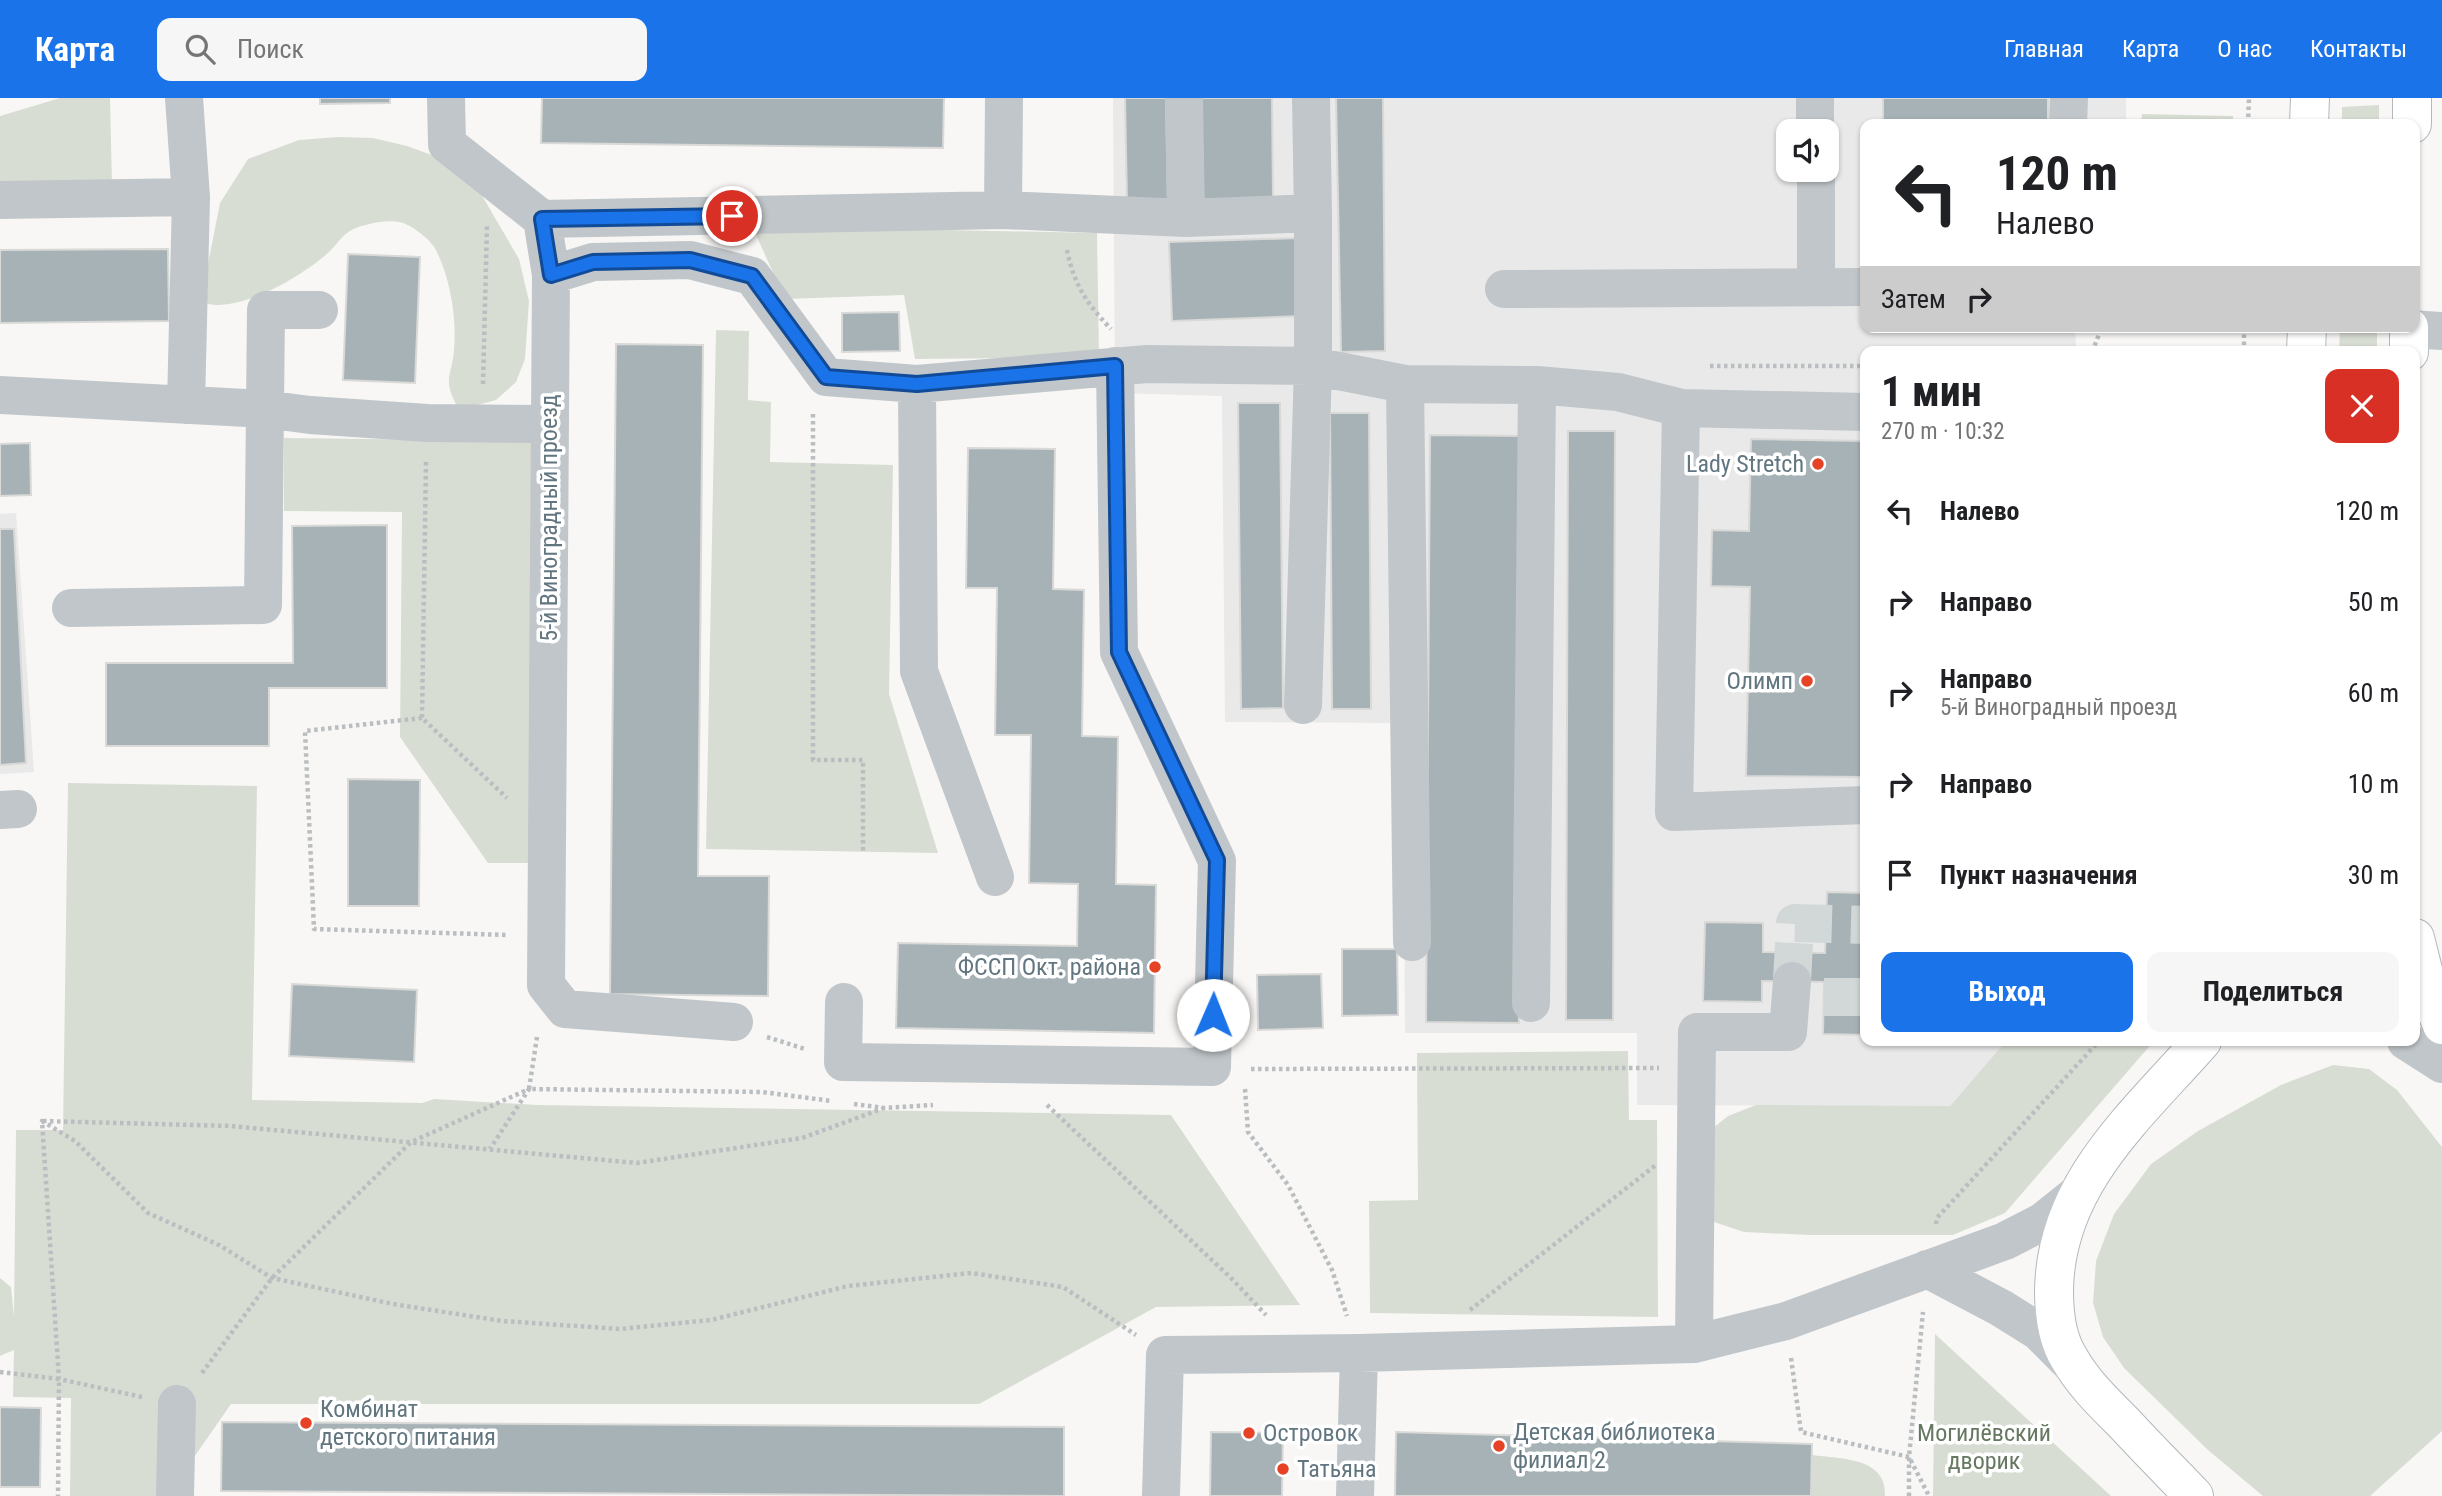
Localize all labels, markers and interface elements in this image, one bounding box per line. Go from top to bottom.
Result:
search box [157,18,647,81]
text: Карта [35,30,115,69]
icon: search [181,30,219,68]
text: Поиск [237,34,304,64]
text: Главная [2004,35,2084,63]
text: Карта [2122,35,2179,63]
text: О нас [2217,35,2272,63]
text: Контакты [2310,35,2407,63]
map controls [1776,119,1839,182]
button: sound [1776,119,1839,182]
text: 120 m [1996,145,2118,202]
icon: left [1881,147,1972,238]
pin [702,186,762,246]
icon: arrive [713,197,751,235]
text: Налево [1996,204,2095,242]
icon: right [1960,280,1998,318]
text: Затем [1881,284,1946,314]
text: 1 мин [1881,367,1982,416]
button: close [2325,369,2399,443]
street label: 5-й Виноградный проезд [535,394,563,642]
text: 270 m · 10:32 [1881,418,2005,445]
place label: Lady Stretch [1686,450,1804,478]
marker: Lady Stretch [1810,456,1826,472]
icon: left [1881,492,1919,530]
text: Налево [1940,496,2020,526]
text: 120 m [2335,496,2399,526]
icon: right [1881,583,1919,621]
text: Направо [1940,587,2032,617]
text: 50 m [2348,587,2399,617]
text: Направо [1940,664,2032,694]
place label: Олимп [1726,667,1793,695]
marker: Олимп [1799,673,1815,689]
icon: right [1881,674,1919,712]
text: 60 m [2348,678,2399,708]
text: 5-й Виноградный проезд [1940,694,2177,721]
icon: right [1881,765,1919,803]
text: Направо [1940,769,2032,799]
text: 10 m [2348,769,2399,799]
icon: arrive [1881,856,1919,894]
text: Пункт назначения [1940,860,2138,890]
text: 30 m [2348,860,2399,890]
button: Выход [1881,952,2133,1032]
button: Поделиться [2147,952,2399,1032]
place label: ФССП Окт. района [958,953,1141,981]
marker: ФССП Окт. района [1147,959,1163,975]
position arrow [1176,978,1250,1052]
place label: Комбинат детского питания [320,1395,496,1451]
marker: Комбинат детского питания [298,1415,314,1431]
place label: Детская библиотека филиал 2 [1513,1418,1716,1474]
place label: Островок [1263,1419,1359,1447]
park label: Могилёвский дворик [1917,1419,2051,1475]
marker: Островок [1241,1425,1257,1441]
marker: Детская библиотека филиал 2 [1491,1438,1507,1454]
place label: Татьяна [1297,1455,1376,1483]
marker: Татьяна [1275,1461,1291,1477]

